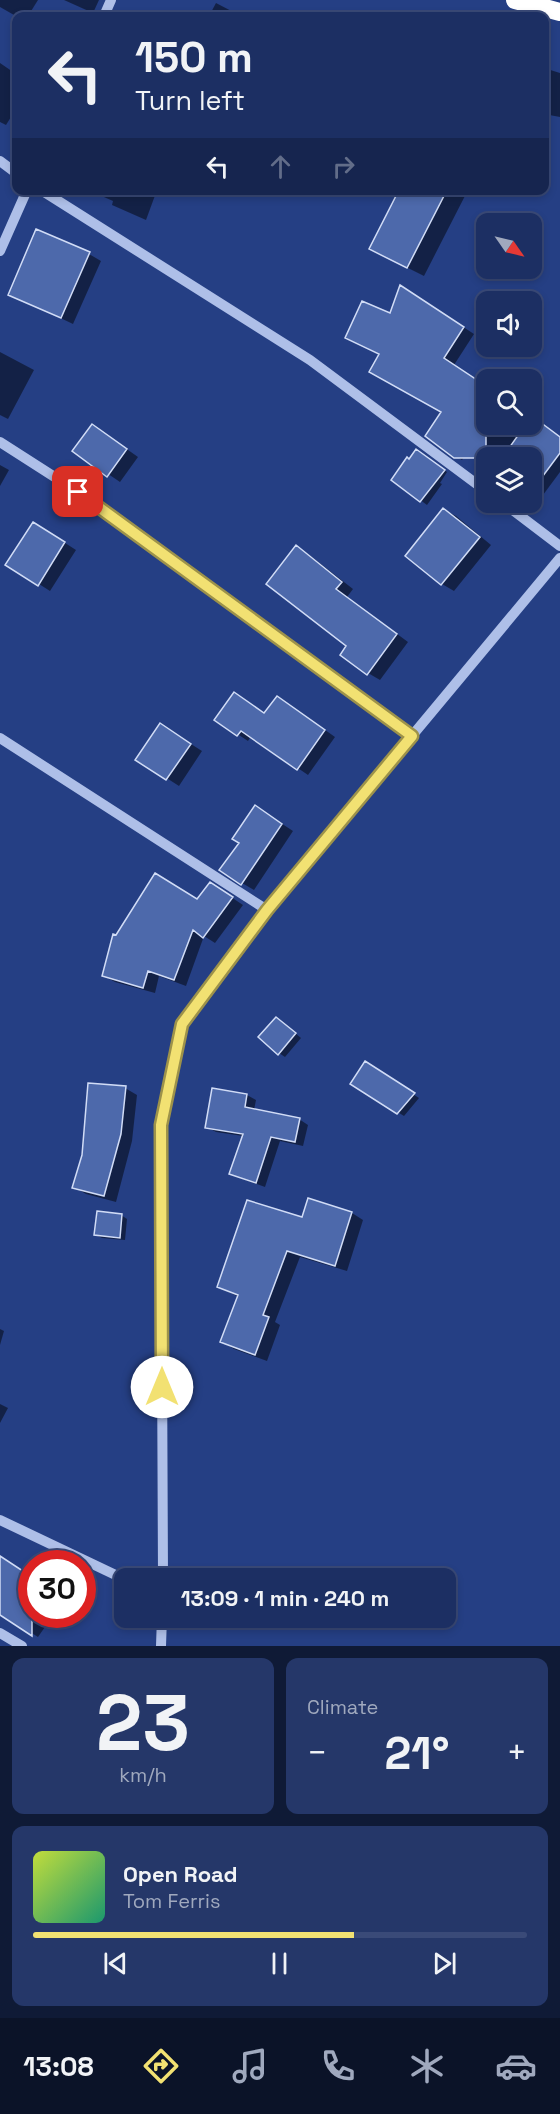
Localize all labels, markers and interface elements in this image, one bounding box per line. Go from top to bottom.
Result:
text: 150 m [135,31,253,84]
icon: left [36,36,114,114]
text: Turn left [135,83,245,118]
icon: left [201,150,234,183]
icon: ahead [264,150,297,183]
icon: right [327,150,360,183]
north arrow [476,213,542,279]
map controls [476,213,542,513]
button: sound [476,291,542,357]
button: search [476,369,542,435]
button: layers [476,447,542,513]
pin [52,466,103,517]
icon: arrive [61,475,94,508]
position arrow [130,1355,194,1419]
speed limit sign: 30 [18,1550,96,1628]
text: 13:09 · 1 min · 240 m [181,1584,389,1612]
text: 23 [96,1673,190,1773]
text: Climate [307,1694,378,1720]
text: 21° [385,1725,449,1782]
text: − [307,1732,327,1774]
text: + [507,1732,527,1774]
text: km/h [119,1762,167,1788]
text: Open Road [123,1860,238,1888]
text: Tom Ferris [123,1888,221,1914]
icon: previous [99,1947,132,1980]
icon: pause [263,1947,296,1980]
icon: next [428,1947,461,1980]
icon: directions [140,2045,182,2087]
icon: music [229,2045,271,2087]
icon: phone [317,2045,359,2087]
icon: climate [406,2045,448,2087]
icon: car [495,2045,537,2087]
text: 13:08 [23,2049,94,2084]

